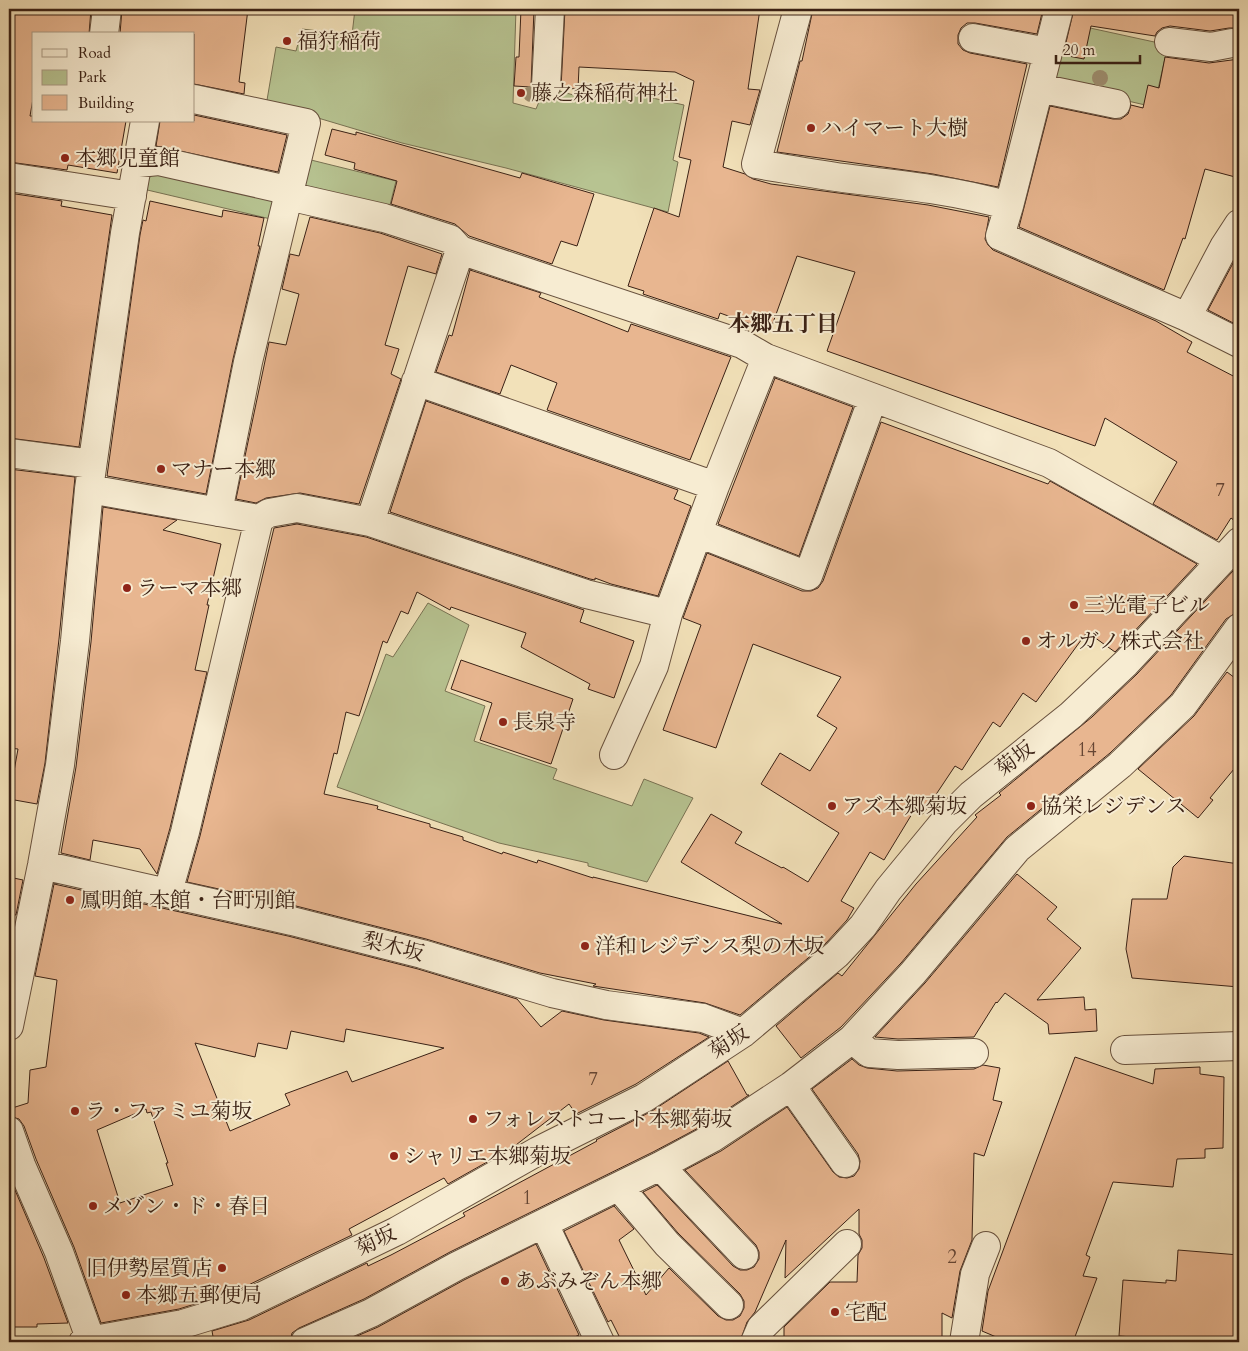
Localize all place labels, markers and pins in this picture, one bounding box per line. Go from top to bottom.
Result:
place label: 福狩稲荷 [297,27,381,56]
marker: 福狩稲荷 [281,35,293,47]
place label: 藤之森稲荷神社 [531,79,678,108]
marker: 藤之森稲荷神社 [515,87,527,99]
place label: ハイマート大樹 [821,114,968,143]
marker: ハイマート大樹 [805,122,817,134]
place label: 本郷児童館 [75,144,180,173]
marker: 本郷児童館 [59,152,71,164]
place label: マナー本郷 [171,455,276,484]
marker: マナー本郷 [155,463,167,475]
place label: ラーマ本郷 [137,574,242,603]
marker: ラーマ本郷 [121,582,133,594]
place label: 三光電子ビル [1084,591,1210,620]
marker: 三光電子ビル [1068,599,1080,611]
place label: オルガノ株式会社 [1036,627,1204,656]
marker: オルガノ株式会社 [1020,635,1032,647]
place label: 長泉寺 [513,708,576,737]
marker: 長泉寺 [497,716,509,728]
place label: アズ本郷菊坂 [842,792,967,821]
place label: 協栄レジデンス [1041,792,1186,821]
marker: アズ本郷菊坂 [826,800,838,812]
marker: 協栄レジデンス [1025,800,1037,812]
place label: 鳳明館 本館・台町別館 [80,886,296,915]
marker: 鳳明館 本館・台町別館 [64,894,76,906]
place label: 洋和レジデンス梨の木坂 [595,932,824,961]
marker: 洋和レジデンス梨の木坂 [579,940,591,952]
place label: ラ・ファミユ菊坂 [85,1097,253,1126]
marker: ラ・ファミユ菊坂 [69,1105,81,1117]
place label: フォレストコート本郷菊坂 [483,1105,732,1134]
marker: フォレストコート本郷菊坂 [467,1113,479,1125]
place label: シャリエ本郷菊坂 [404,1142,571,1171]
marker: シャリエ本郷菊坂 [388,1150,400,1162]
place label: メゾン・ド・春日 [103,1192,270,1221]
marker: メゾン・ド・春日 [87,1200,99,1212]
place label: 旧伊勢屋質店 [86,1254,212,1283]
marker: 旧伊勢屋質店 [216,1262,228,1274]
place label: あぶみぞん本郷 [515,1267,662,1296]
marker: あぶみぞん本郷 [499,1275,511,1287]
place label: 本郷五郵便局 [136,1281,262,1310]
marker: 本郷五郵便局 [120,1289,132,1301]
place label: 宅配 [845,1298,887,1327]
marker: 宅配 [829,1306,841,1318]

